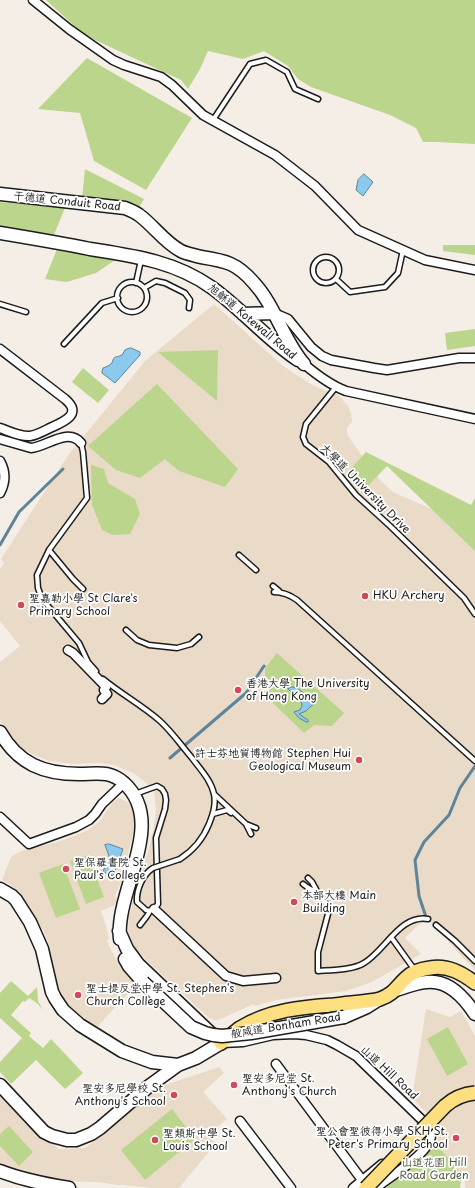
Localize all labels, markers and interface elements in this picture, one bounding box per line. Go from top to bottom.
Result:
street label: 干德道 Conduit Road [13,190,121,214]
street label: 旭龢道 Kotewall Road [205,281,299,363]
street label: 大學道 University Drive [318,442,412,536]
place label: HKU Archery [373,589,445,603]
marker: HKU Archery [360,591,370,601]
place label: 聖嘉勒小學 St Clare's Primary School [29,592,138,618]
marker: 聖嘉勒小學 St Clare's Primary School [16,600,26,610]
place label: 香港大學 The University of Hong Kong [246,677,370,703]
marker: 香港大學 The University of Hong Kong [233,685,243,695]
place label: 許士芬地質博物館 Stephen Hui Geological Museum [195,747,351,773]
marker: 許士芬地質博物館 Stephen Hui Geological Museum [354,755,364,765]
place label: 聖保羅書院 St. Paul's College [74,856,147,882]
marker: 聖保羅書院 St. Paul's College [61,864,71,874]
place label: 本部大樓 Main Building [302,889,376,915]
marker: 本部大樓 Main Building [289,897,299,907]
place label: 聖士提反堂中學 St. Stephen's Church College [86,982,234,1008]
marker: 聖士提反堂中學 St. Stephen's Church College [73,990,83,1000]
street label: 般咸道 Bonham Road [230,1011,342,1041]
street label: 山道 Hill Road [358,1043,420,1103]
place label: 聖安多尼堂 St. Anthony's Church [242,1072,337,1098]
marker: 聖安多尼堂 St. Anthony's Church [229,1080,239,1090]
place label: 聖安多尼學校 St. Anthony's School [75,1082,166,1108]
marker: 聖安多尼學校 St. Anthony's School [169,1090,179,1100]
place label: 聖公會聖彼得小學 SKH St. Peter's Primary School [316,1125,448,1151]
place label: 聖類斯中學 St. Louis School [163,1127,236,1153]
marker: 聖公會聖彼得小學 SKH St. Peter's Primary School [451,1133,461,1143]
marker: 聖類斯中學 St. Louis School [150,1135,160,1145]
park label: 山道花園 Hill Road Garden [399,1156,469,1182]

